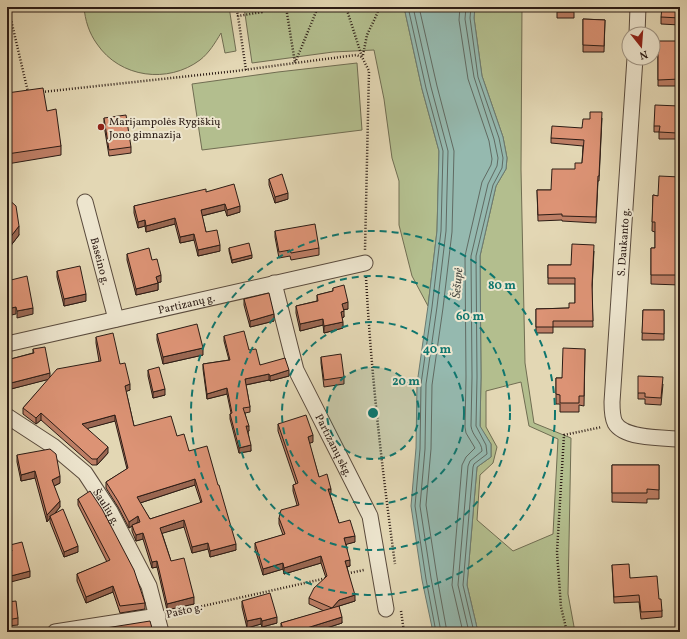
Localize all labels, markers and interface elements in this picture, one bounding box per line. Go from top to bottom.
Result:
north arrow [621,26,661,66]
text: N [637,46,650,62]
place label: Marijampolės Rygiškių Jono gimnazija [109,115,221,143]
marker: Marijampolės Rygiškių Jono gimnazija [96,122,106,132]
street label: S. Daukanto g. [615,207,634,277]
street label: Baseino g. [86,236,113,287]
water label: Šešupė [448,267,467,299]
text: 80 m [488,278,516,294]
street label: Partizanų g. [157,291,217,319]
text: 60 m [456,309,484,325]
text: 40 m [423,342,452,358]
text: 20 m [392,374,420,390]
centre of rings [366,406,380,420]
street label: Partizanų skg. [311,412,355,480]
street label: Šaulių g. [88,486,123,529]
street label: Pašto g. [165,600,204,623]

